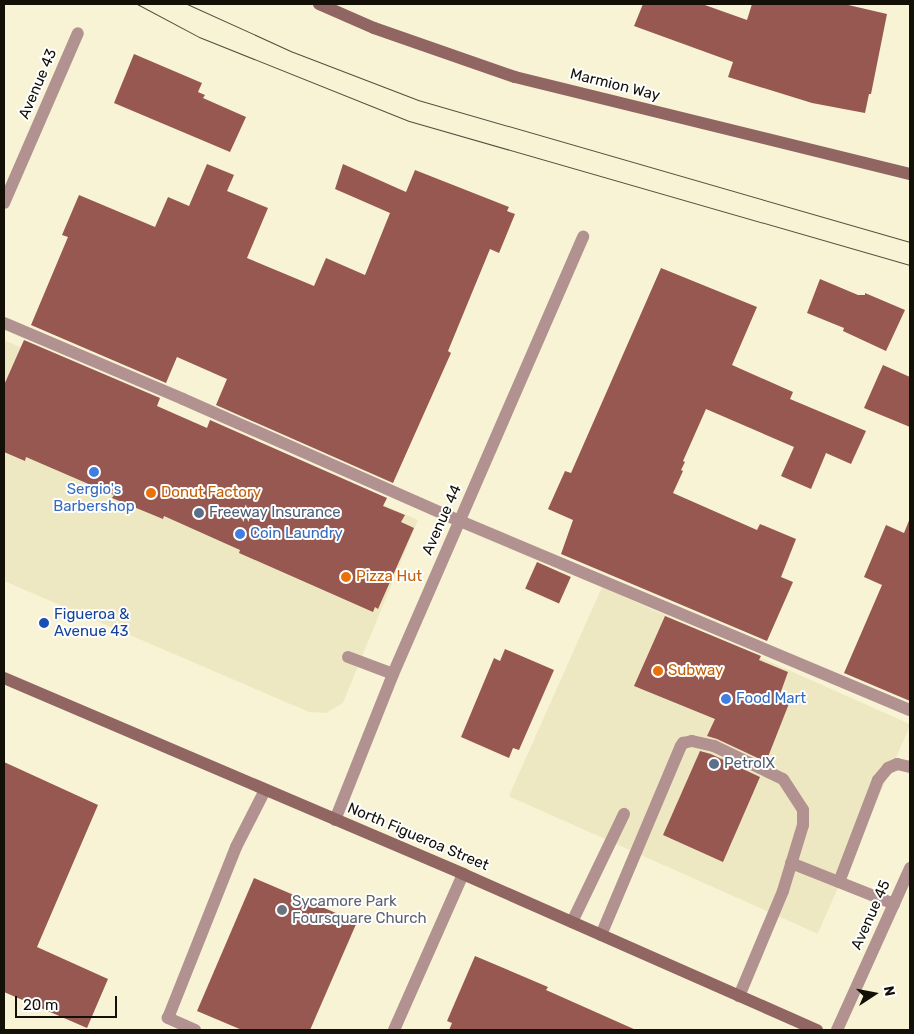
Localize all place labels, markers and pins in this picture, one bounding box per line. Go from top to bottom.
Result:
marker: Sergio's Barbershop [88,466,100,478]
place label: Sergio's Barbershop [53,480,135,515]
place label: Donut Factory [161,484,261,502]
marker: Donut Factory [145,487,157,499]
place label: Freeway Insurance [209,504,341,522]
marker: Freeway Insurance [193,507,205,519]
place label: Coin Laundry [250,525,343,543]
marker: Coin Laundry [234,528,246,540]
place label: Pizza Hut [356,568,422,586]
marker: Pizza Hut [340,571,352,583]
place label: Figueroa & Avenue 43 [54,605,129,640]
marker: Figueroa & Avenue 43 [38,617,50,629]
place label: Subway [668,662,723,680]
marker: Subway [652,665,664,677]
place label: Food Mart [736,690,806,708]
marker: Food Mart [720,693,732,705]
place label: PetrolX [724,755,775,773]
marker: PetrolX [708,758,720,770]
place label: Sycamore Park Foursquare Church [292,892,427,927]
marker: Sycamore Park Foursquare Church [276,904,288,916]

